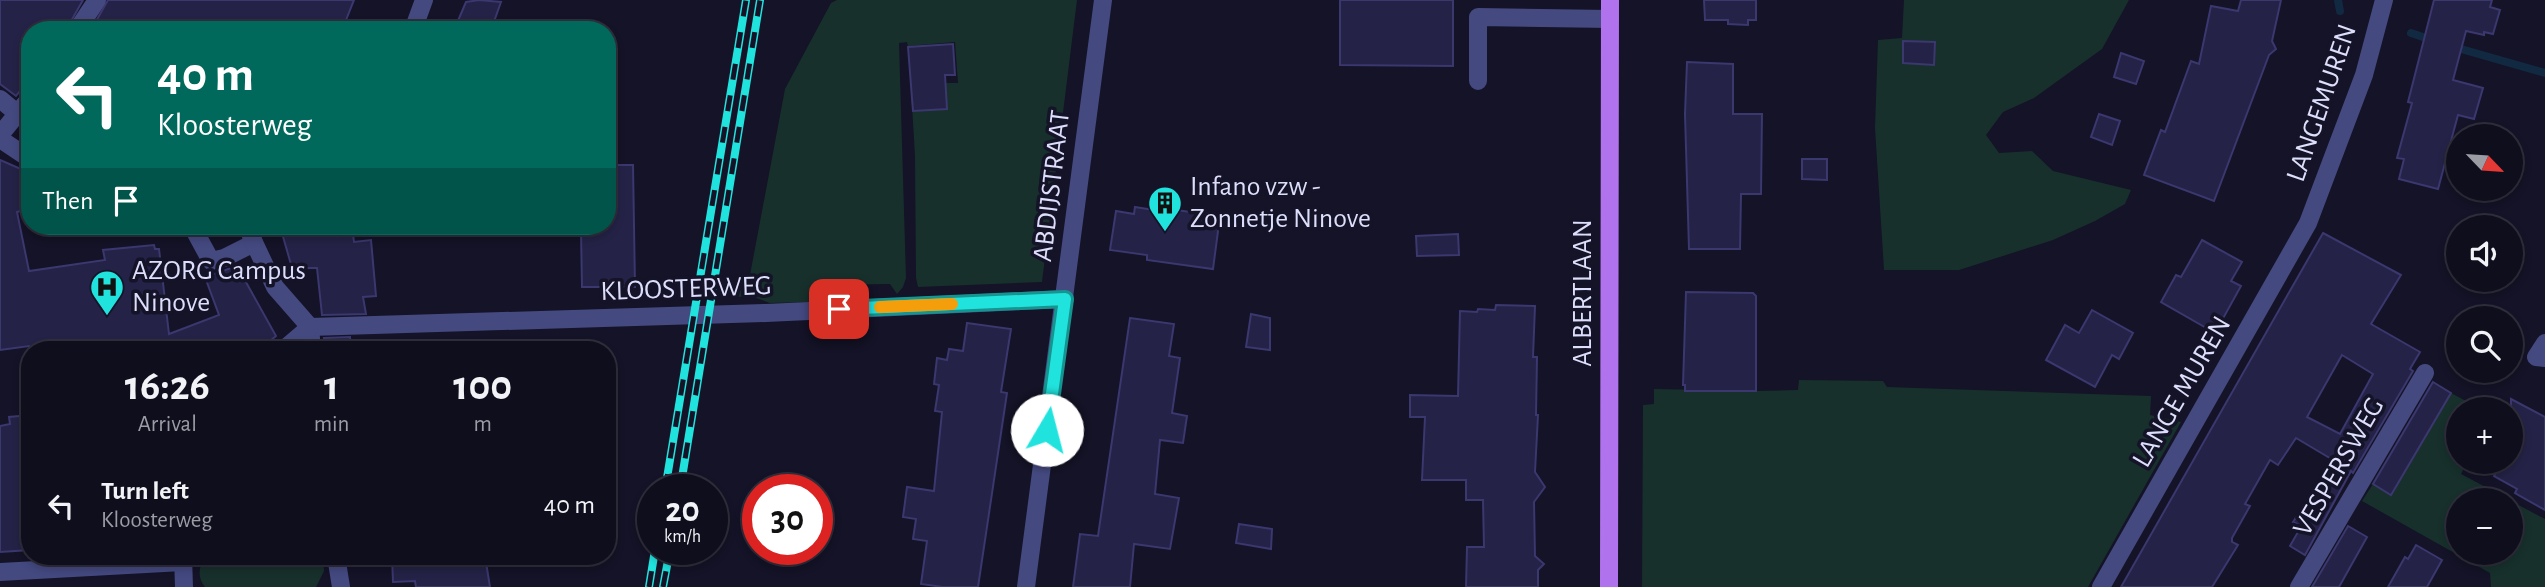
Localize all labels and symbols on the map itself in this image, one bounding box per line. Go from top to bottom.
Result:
street label: LANGEMUREN [2282,21,2362,185]
street label: ABDIJSTRAAT [1029,109,1075,263]
north arrow [2446,124,2524,201]
place label: Infano vzw - Zonnetje Ninove [1190,173,1371,233]
building icon: Infano vzw - Zonnetje Ninove [1146,184,1184,233]
street label: ALBERTLAAN [1569,219,1597,367]
place label: AZORG Campus Ninove [132,257,306,317]
hospital icon: AZORG Campus Ninove [88,268,126,317]
street label: KLOOSTERWEG [600,272,772,306]
pin [809,279,869,339]
street label: LANGE MUREN [2128,312,2236,472]
position arrow [1010,393,1084,467]
street label: VESPERSWEG [2288,393,2390,541]
speed limit sign: 30 [742,474,833,565]

